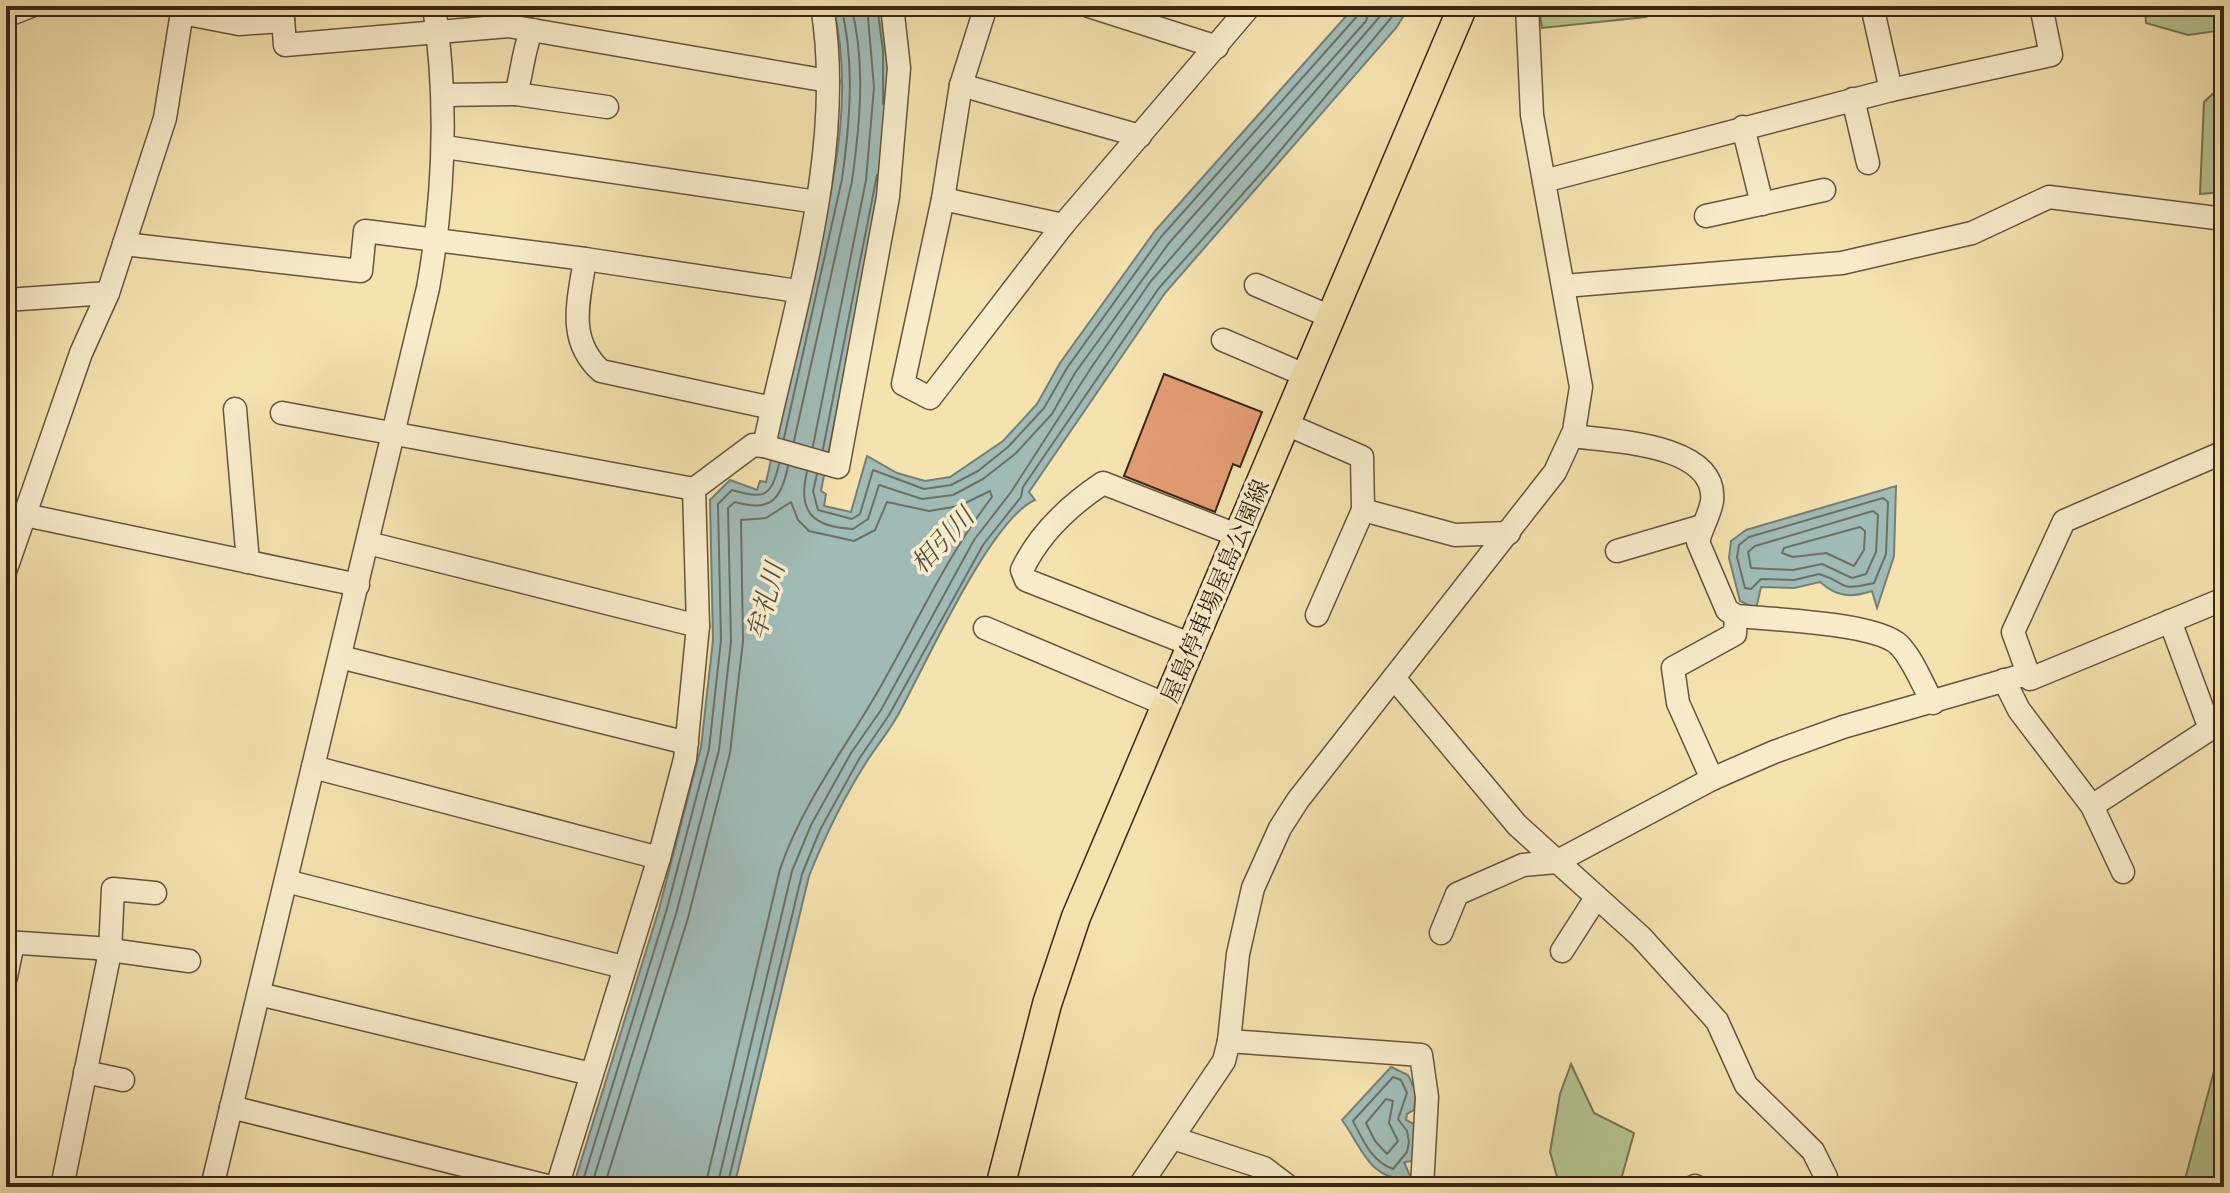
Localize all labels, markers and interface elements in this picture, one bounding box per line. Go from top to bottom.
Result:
street label: 屋島停車場屋島公園線 [1152,474,1278,708]
water label: 相引川 [901,496,985,582]
water label: 牟礼川 [736,555,795,644]

